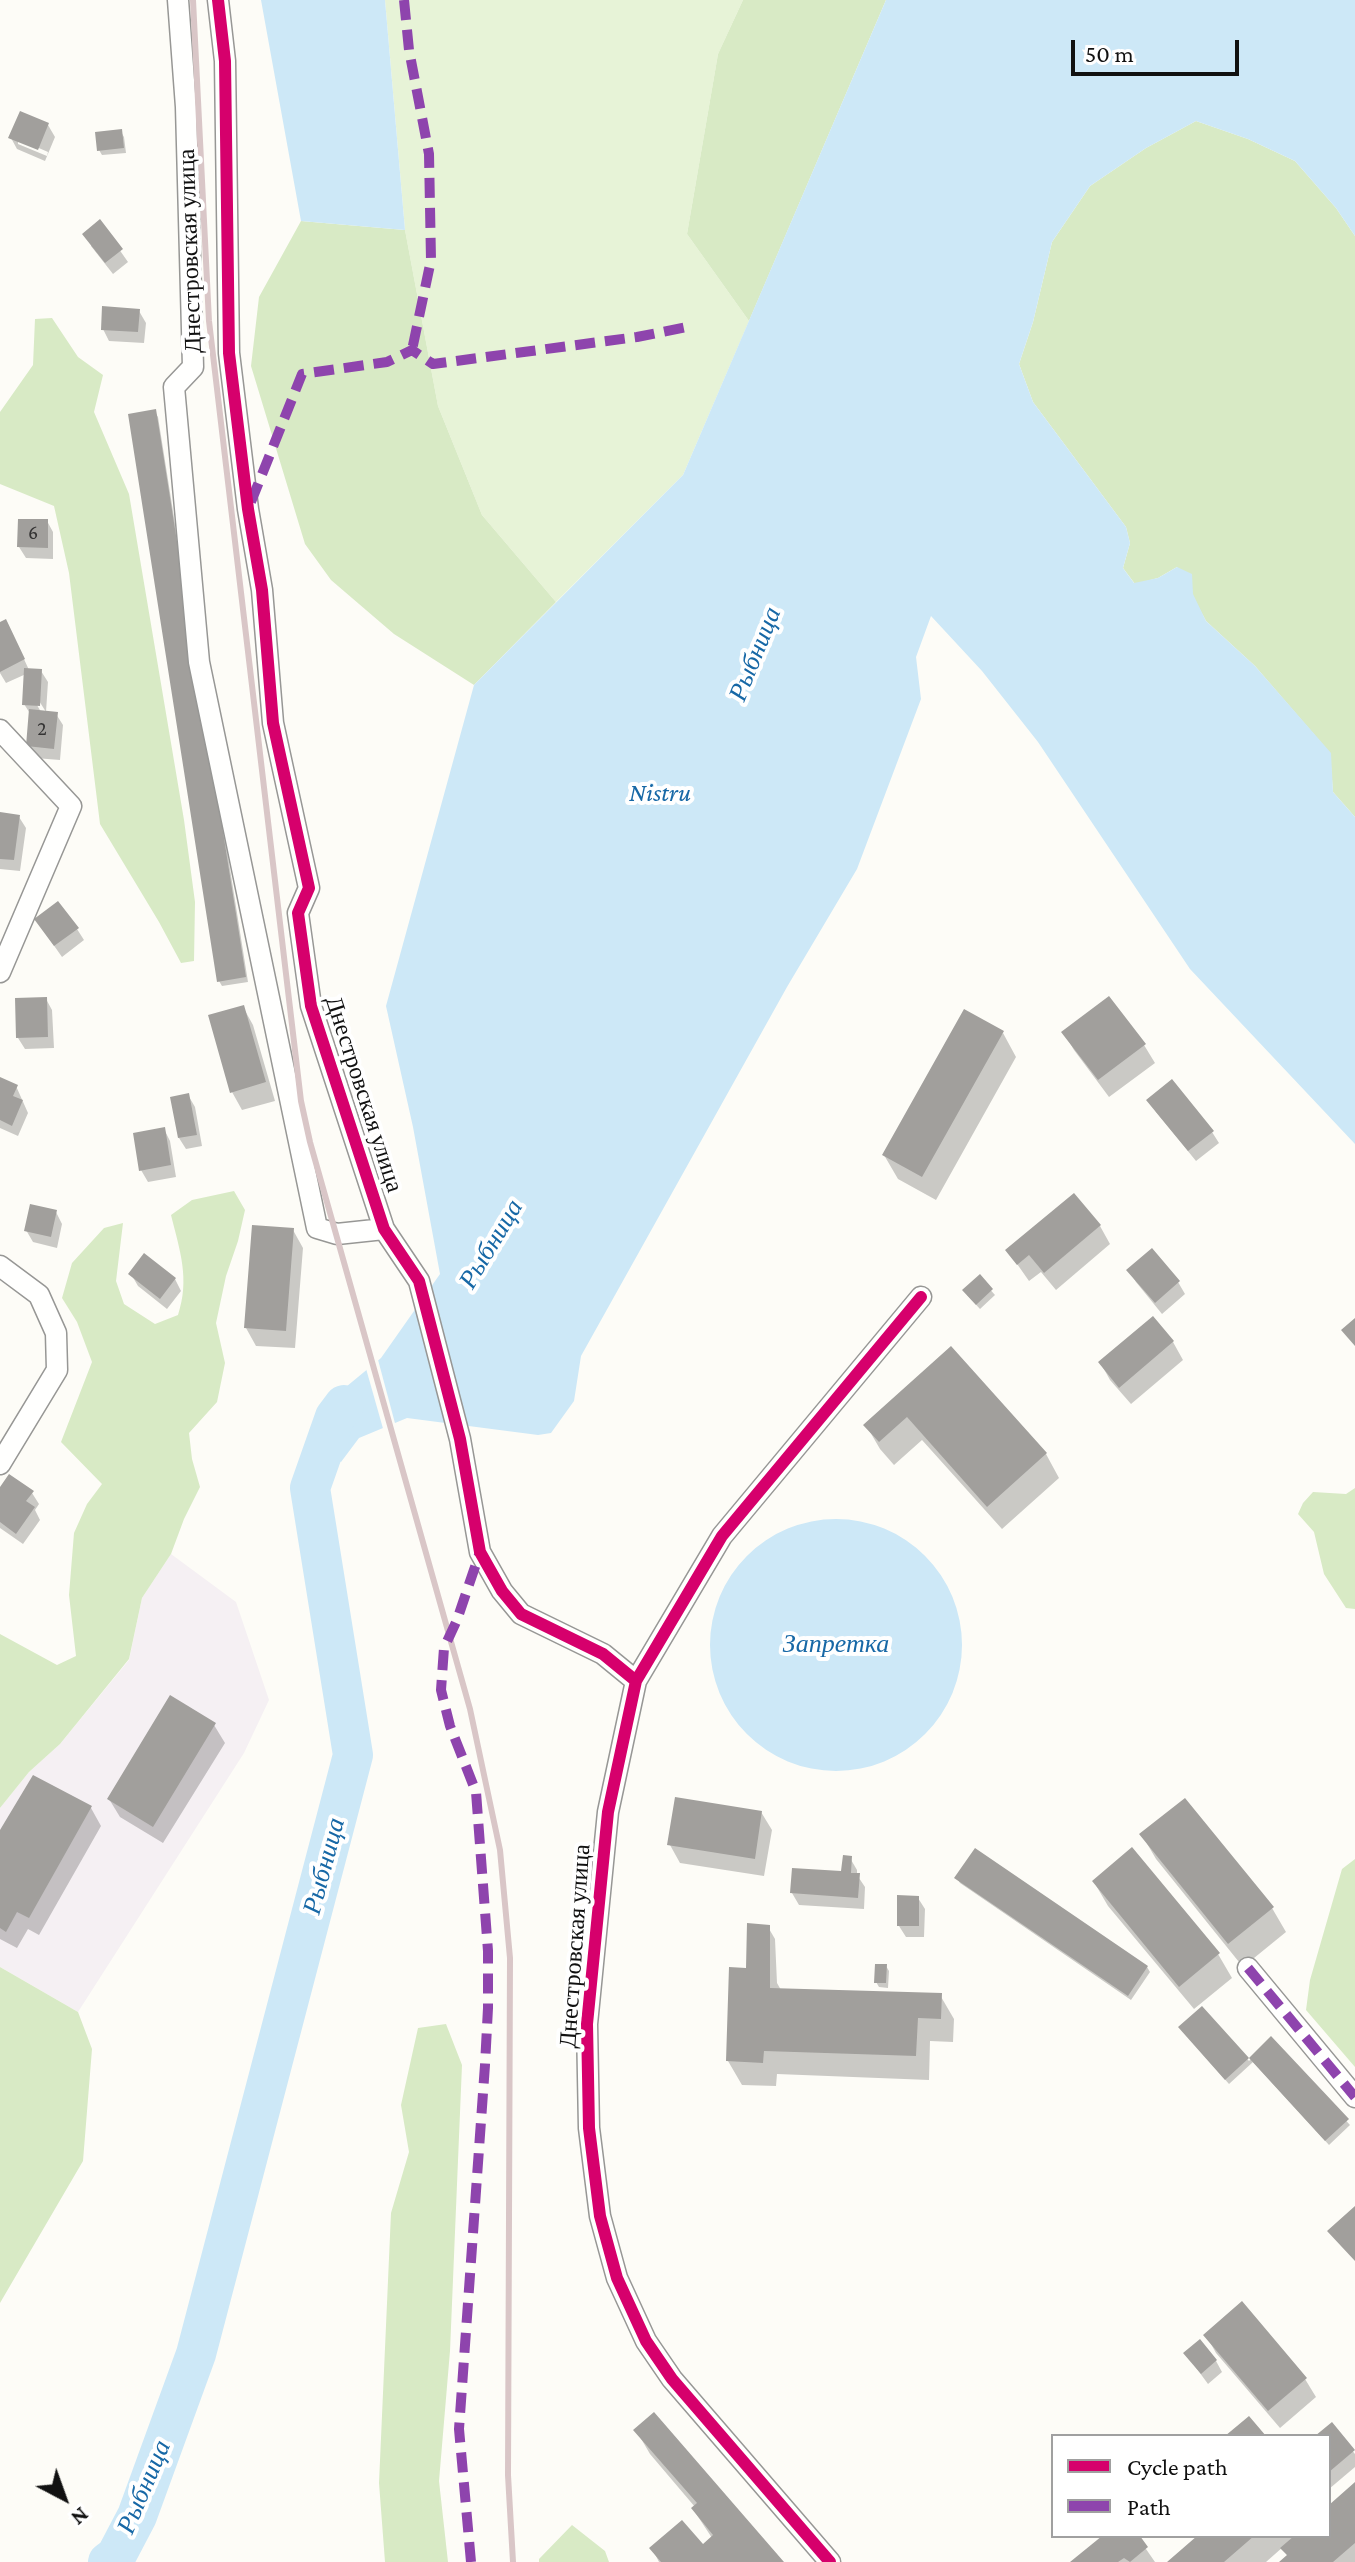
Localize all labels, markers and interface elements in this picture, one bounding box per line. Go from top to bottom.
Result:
scale bar [1075,24,1243,74]
text: 50 m [1085,40,1134,67]
street label: Днестровская улица [172,148,208,354]
house number: 6 [28,521,38,545]
water label: Рыбница [722,602,788,706]
house number: 2 [37,717,47,741]
water label: Nistru [629,777,691,809]
street label: Днестровская улица [319,992,409,1196]
water label: Рыбница [452,1194,530,1294]
water label: Запретка [783,1628,889,1660]
water label: Рыбница [296,1814,352,1918]
street label: Днестровская улица [554,1843,596,2049]
legend [1051,2434,1331,2538]
water label: Рыбница [110,2435,178,2539]
text: Cycle path [1127,2453,1228,2480]
north arrow [24,2458,104,2538]
text: Path [1127,2493,1171,2520]
text: N [66,2502,94,2531]

